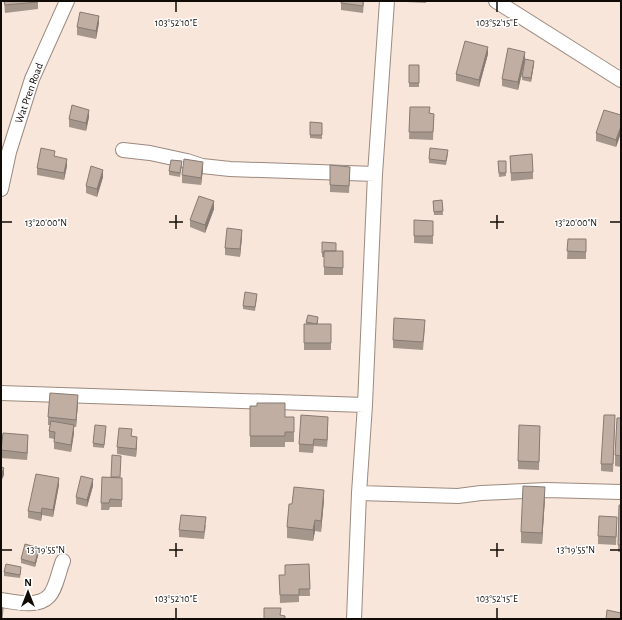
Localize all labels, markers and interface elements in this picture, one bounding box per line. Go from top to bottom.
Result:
text: 103°52'10"E [155,18,197,28]
text: 103°52'15"E [476,18,518,28]
street label: Wat Pren Road [13,61,45,125]
text: 13°20'00"N [25,218,67,228]
text: 13°20'00"N [555,218,597,228]
text: 13°19'55"N [27,545,65,555]
text: 13°19'55"N [557,545,595,555]
north arrow [8,572,48,612]
text: N [24,577,32,588]
text: 103°52'10"E [155,594,197,604]
text: 103°52'15"E [476,594,518,604]

